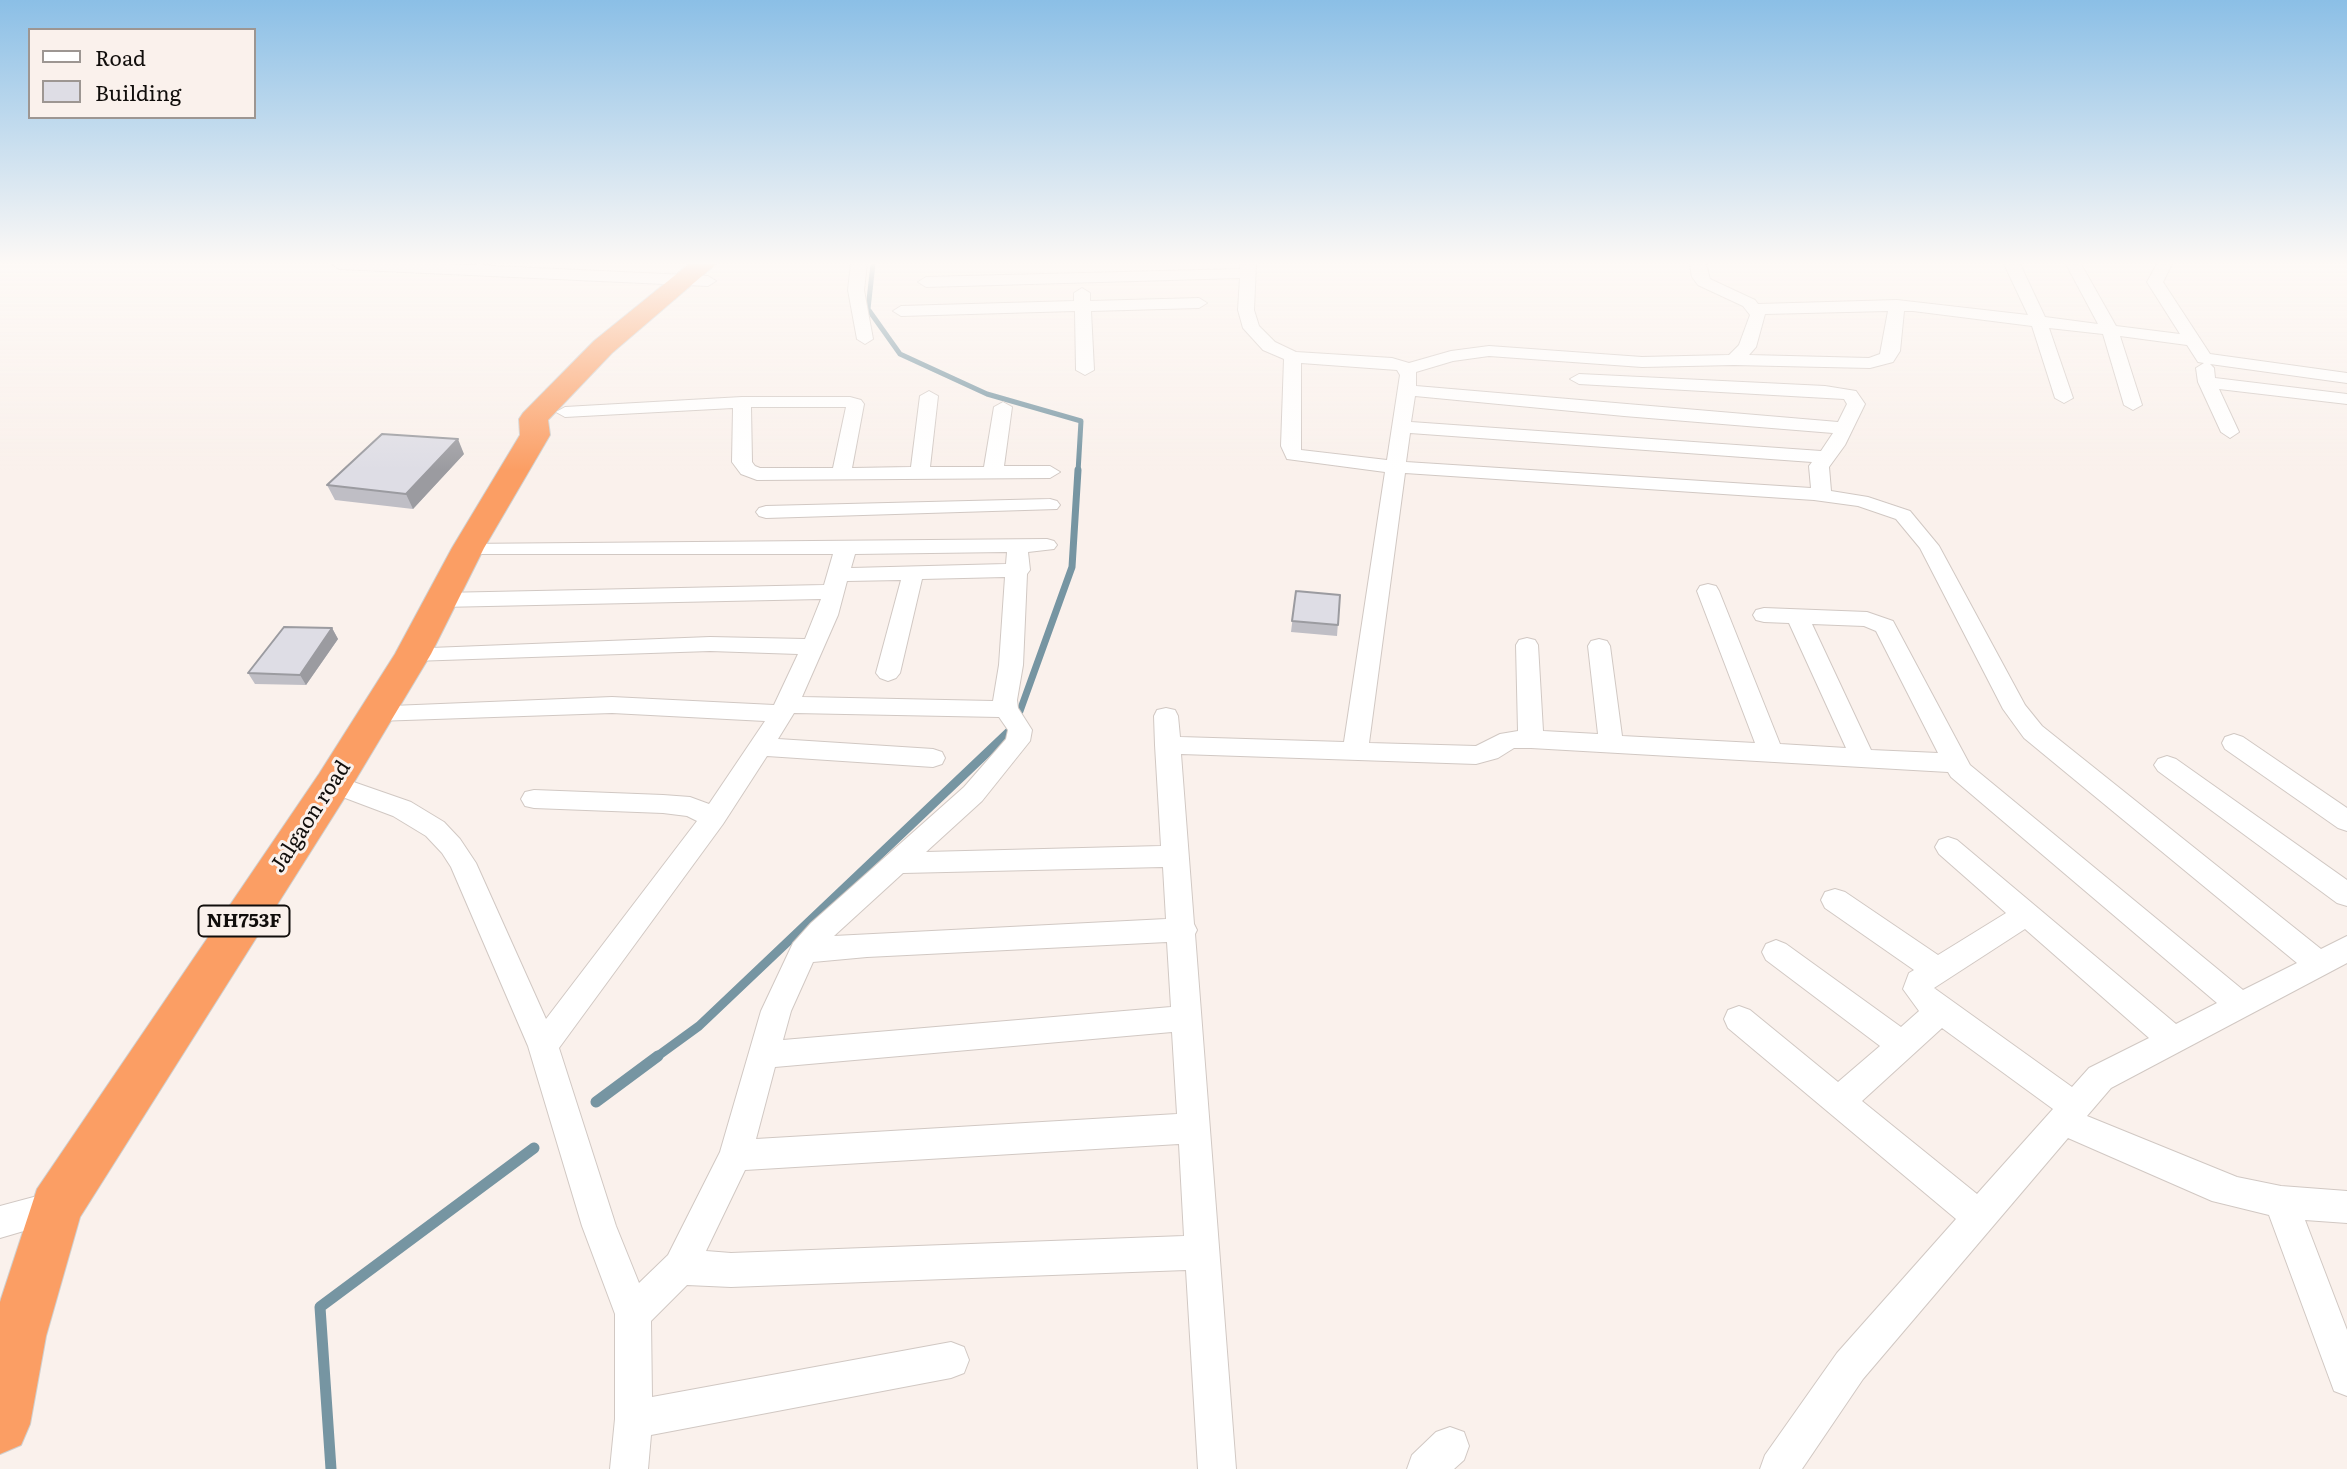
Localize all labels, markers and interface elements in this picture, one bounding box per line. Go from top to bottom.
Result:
legend [28,28,256,119]
text: Road [95,41,146,72]
text: Building [95,76,181,107]
street label: Jalgaon road [266,756,356,878]
road number: NH753F [198,906,290,937]

